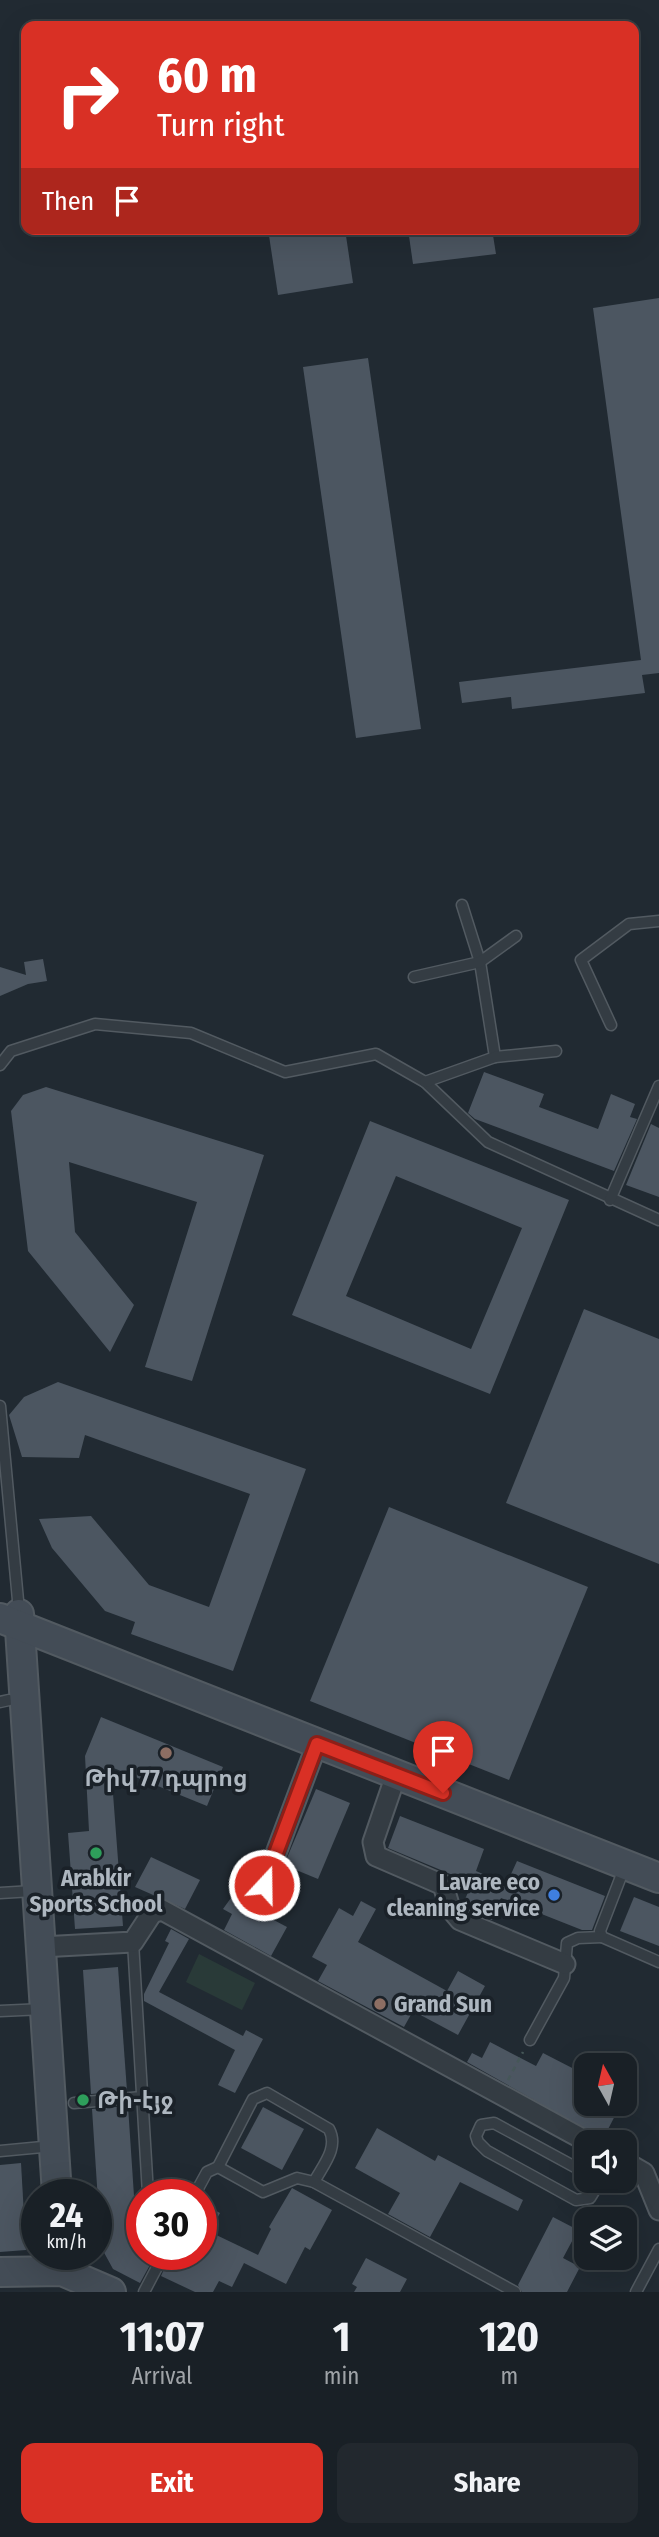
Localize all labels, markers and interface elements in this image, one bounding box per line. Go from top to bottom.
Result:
text: 60 m [157,46,257,105]
icon: right [42,49,133,140]
text: Turn right [157,106,284,144]
icon: arrive [108,182,146,220]
text: Then [42,186,94,217]
pin [413,1721,473,1793]
icon: arrive [424,1732,462,1770]
marker: Թիվ 77 դպրոց [158,1745,174,1761]
place label: Թիվ 77 դպրոց [84,1764,248,1792]
marker: Arabkir Sports School [88,1845,104,1861]
position arrow [227,1848,301,1922]
place label: Arabkir Sports School [30,1864,163,1918]
place label: Lavare eco cleaning service [386,1868,540,1922]
marker: Lavare eco cleaning service [546,1887,562,1903]
place label: Grand Sun [394,1990,492,2018]
marker: Grand Sun [372,1996,388,2012]
north arrow [574,2053,637,2116]
map controls [574,2053,637,2270]
place label: Թի-էյջ [97,2086,173,2114]
marker: Թի-էյջ [75,2092,91,2108]
button: sound [574,2130,637,2193]
speed limit sign: 30 [126,2179,217,2270]
text: 24 [50,2194,83,2236]
button: layers [574,2207,637,2270]
text: km/h [46,2231,87,2253]
text: 11:07 [120,2312,204,2362]
text: 1 [333,2312,351,2362]
text: 120 [479,2312,539,2362]
text: Arrival [131,2362,192,2390]
text: min [324,2362,359,2390]
text: m [500,2362,518,2390]
button: Exit [21,2443,323,2523]
button: Share [337,2443,638,2523]

